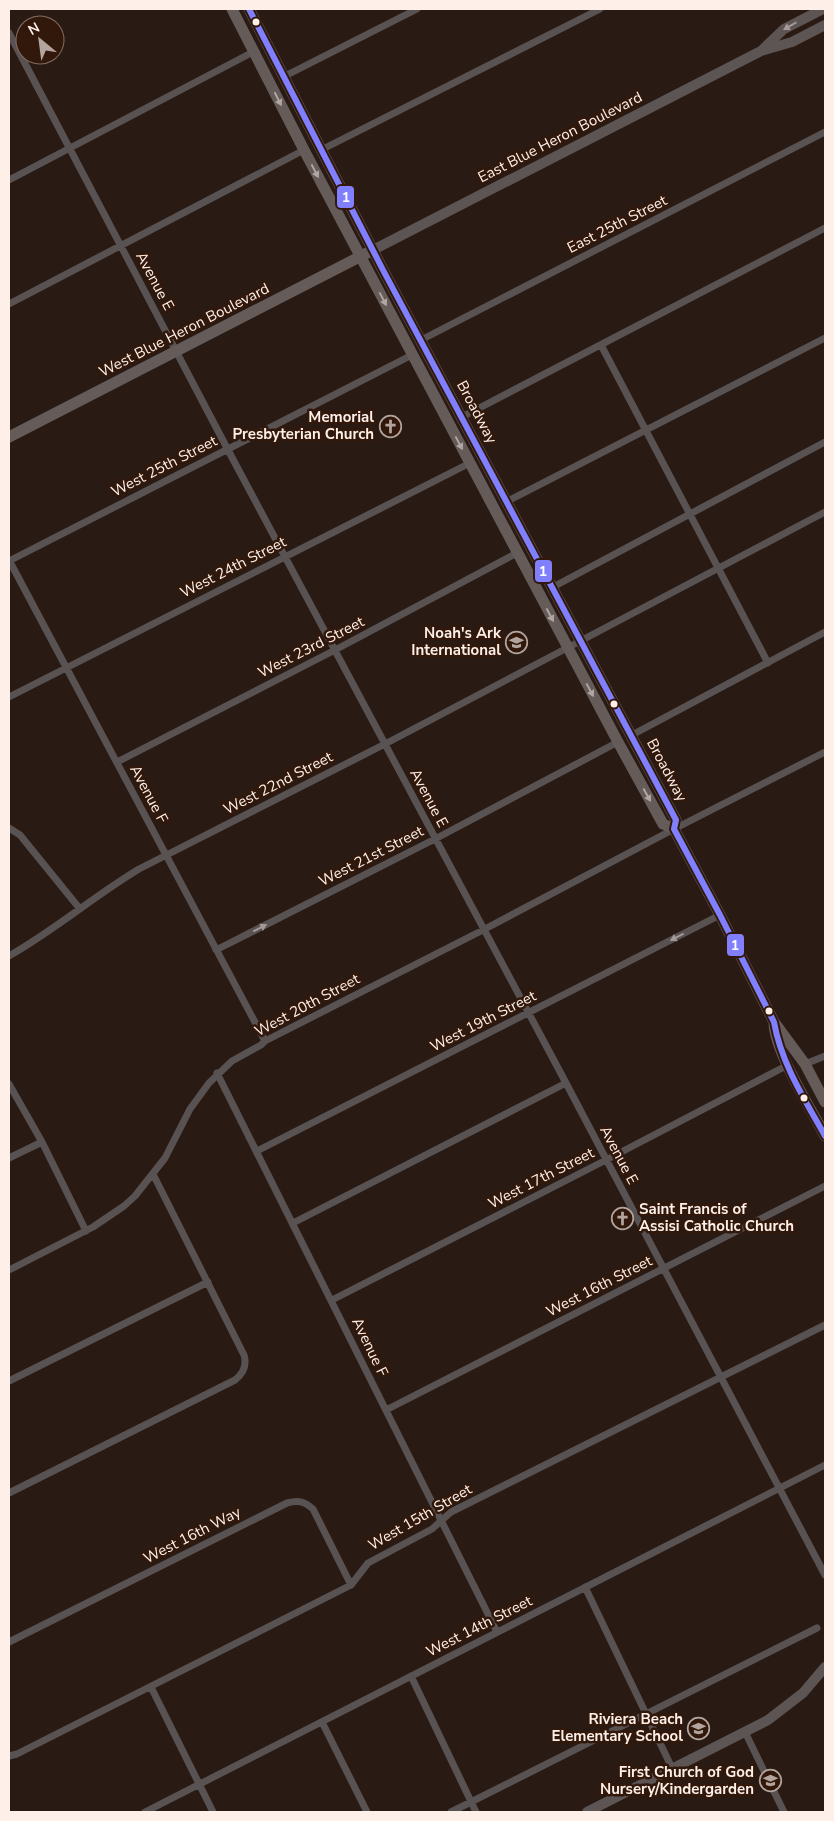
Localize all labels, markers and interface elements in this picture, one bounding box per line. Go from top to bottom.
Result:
north arrow [15,15,65,65]
unlabelled marker [251,17,261,27]
text: N [25,18,43,40]
one-way arrow [783,22,796,31]
street label: East Blue Heron Boulevard [474,87,646,187]
one-way arrow [274,92,282,106]
one-way arrow [311,163,319,178]
line badge: 1 [336,185,355,209]
text: 1 [342,188,350,207]
street label: East 25th Street [564,190,671,258]
street label: Avenue E [131,248,179,314]
street label: West Blue Heron Boulevard [95,278,273,382]
one-way arrow [379,292,387,307]
street label: Broadway [452,377,502,447]
place label: Memorial Presbyterian Church [232,407,374,444]
church icon: Memorial Presbyterian Church [378,414,402,438]
street label: West 25th Street [108,430,221,501]
one-way arrow [455,435,463,450]
street label: West 24th Street [177,531,290,602]
line badge: 1 [534,559,553,583]
text: 1 [539,562,547,581]
one-way arrow [546,608,554,622]
street label: West 23rd Street [254,611,368,682]
place label: Noah's Ark International [411,623,502,660]
school or university icon: Noah's Ark International [505,630,529,654]
one-way arrow [586,683,594,697]
unlabelled marker [609,699,619,709]
street label: Broadway [642,735,692,805]
street label: West 22nd Street [220,747,337,819]
street label: Avenue F [125,761,173,827]
street label: Avenue E [405,765,453,831]
one-way arrow [642,788,651,801]
street label: West 21st Street [315,821,427,891]
one-way arrow [253,924,267,932]
one-way arrow [670,933,684,941]
line badge: 1 [726,933,745,957]
text: 1 [731,936,739,955]
street label: West 20th Street [251,968,364,1041]
street label: West 19th Street [427,985,540,1056]
unlabelled marker [764,1006,774,1016]
unlabelled marker [799,1093,809,1103]
street label: Avenue E [595,1122,643,1188]
street label: West 17th Street [485,1142,598,1213]
place label: Saint Francis of Assisi Catholic Church [639,1199,794,1236]
church icon: Saint Francis of Assisi Catholic Church [611,1206,635,1230]
street label: West 16th Street [543,1250,656,1321]
street label: Avenue F [347,1314,393,1380]
street label: West 15th Street [365,1479,476,1555]
street label: West 16th Way [140,1502,244,1568]
street label: West 14th Street [423,1590,536,1661]
place label: Riviera Beach Elementary School [552,1709,683,1746]
school or university icon: Riviera Beach Elementary School [687,1716,711,1740]
place label: First Church of God Nursery/Kindergarden [600,1762,754,1799]
school or university icon: First Church of God Nursery/Kindergarden [758,1769,782,1793]

